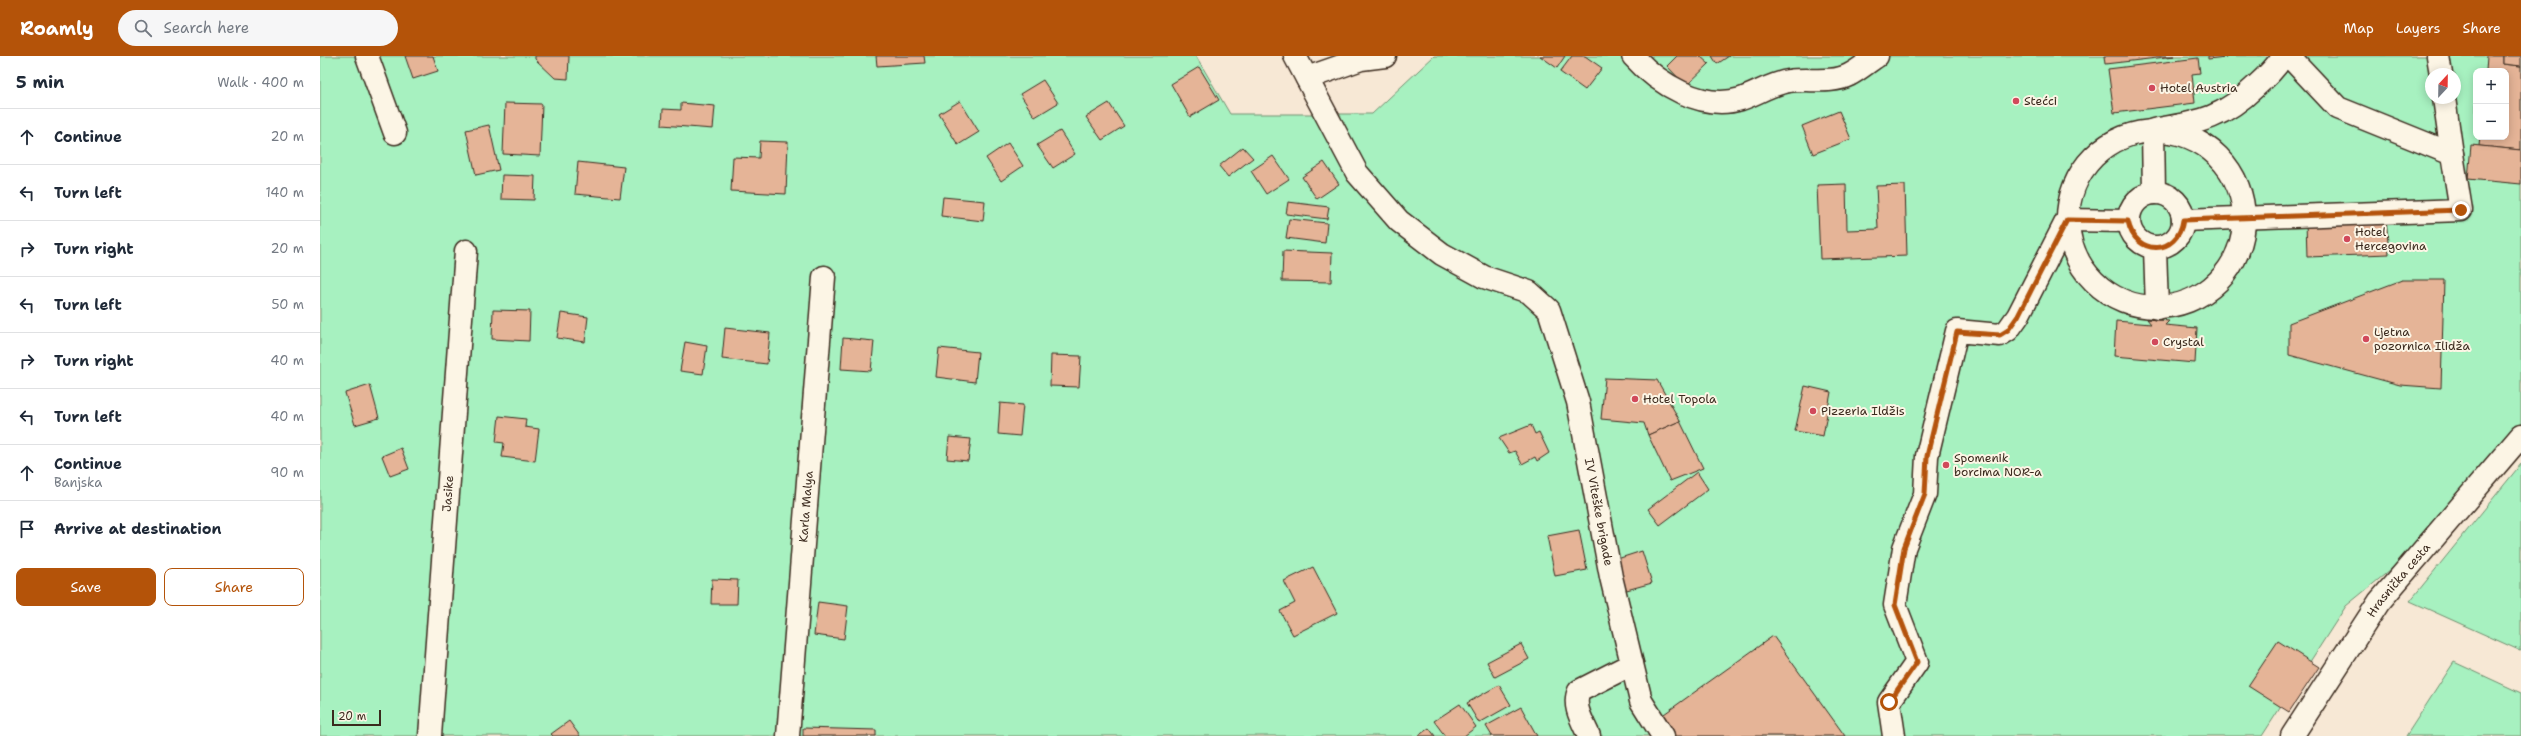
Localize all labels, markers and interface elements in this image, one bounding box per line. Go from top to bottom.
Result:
search box [118,10,398,46]
text: Roamly [20,16,94,41]
icon: search [132,17,154,39]
text: Search here [164,18,249,38]
text: Map [2344,19,2374,37]
text: Layers [2396,19,2440,37]
text: Share [2462,19,2501,37]
north arrow [2425,68,2461,104]
map controls [2473,68,2509,140]
button: + [2473,68,2509,104]
text: 5 min [16,71,64,93]
text: Walk · 400 m [217,74,304,91]
place label: Hotel Austria [2160,80,2238,96]
marker: Hotel Austria [2147,83,2157,93]
place label: Stećci [2024,93,2057,109]
marker: Stećci [2011,96,2021,106]
button: − [2473,104,2509,140]
icon: ahead [16,126,38,148]
text: Continue [54,127,122,147]
text: 20 m [271,128,304,145]
icon: left [16,182,38,204]
text: Turn left [54,183,122,203]
text: 140 m [265,184,304,201]
route end [2452,201,2470,219]
place label: Hotel Hercegovina [2355,224,2427,254]
marker: Hotel Hercegovina [2342,234,2352,244]
icon: right [16,238,38,260]
text: Turn right [54,239,134,259]
text: 20 m [271,240,304,257]
icon: left [16,294,38,316]
text: Turn left [54,295,122,315]
text: 50 m [271,296,304,313]
place label: Ljetna pozornica Ilidža [2374,324,2470,354]
place label: Crystal [2163,334,2204,350]
marker: Ljetna pozornica Ilidža [2361,334,2371,344]
marker: Crystal [2150,337,2160,347]
icon: right [16,350,38,372]
text: Turn right [54,351,134,371]
text: 40 m [270,352,304,369]
place label: Hotel Topola [1643,391,1717,407]
marker: Hotel Topola [1630,394,1640,404]
place label: Pizzeria Ildžis [1821,403,1905,419]
icon: left [16,406,38,428]
marker: Pizzeria Ildžis [1808,406,1818,416]
text: Turn left [54,407,122,427]
text: 40 m [270,408,304,425]
place label: Spomenik borcima NOR-a [1954,450,2042,480]
text: Continue [54,454,122,474]
street label: IV Viteške brigade [1581,457,1617,567]
marker: Spomenik borcima NOR-a [1941,460,1951,470]
icon: ahead [16,462,38,484]
text: 90 m [270,464,304,481]
street label: Karla Malya [795,470,817,543]
text: Banjska [54,474,102,491]
street label: Jasike [439,475,457,513]
icon: arrive [16,518,38,540]
text: Arrive at destination [54,519,222,539]
street label: Hrasnička cesta [2363,539,2434,620]
button: Save [16,568,156,606]
button: Share [164,568,304,606]
route start [1880,693,1898,711]
scale bar [332,708,381,727]
text: 20 m [338,709,366,724]

